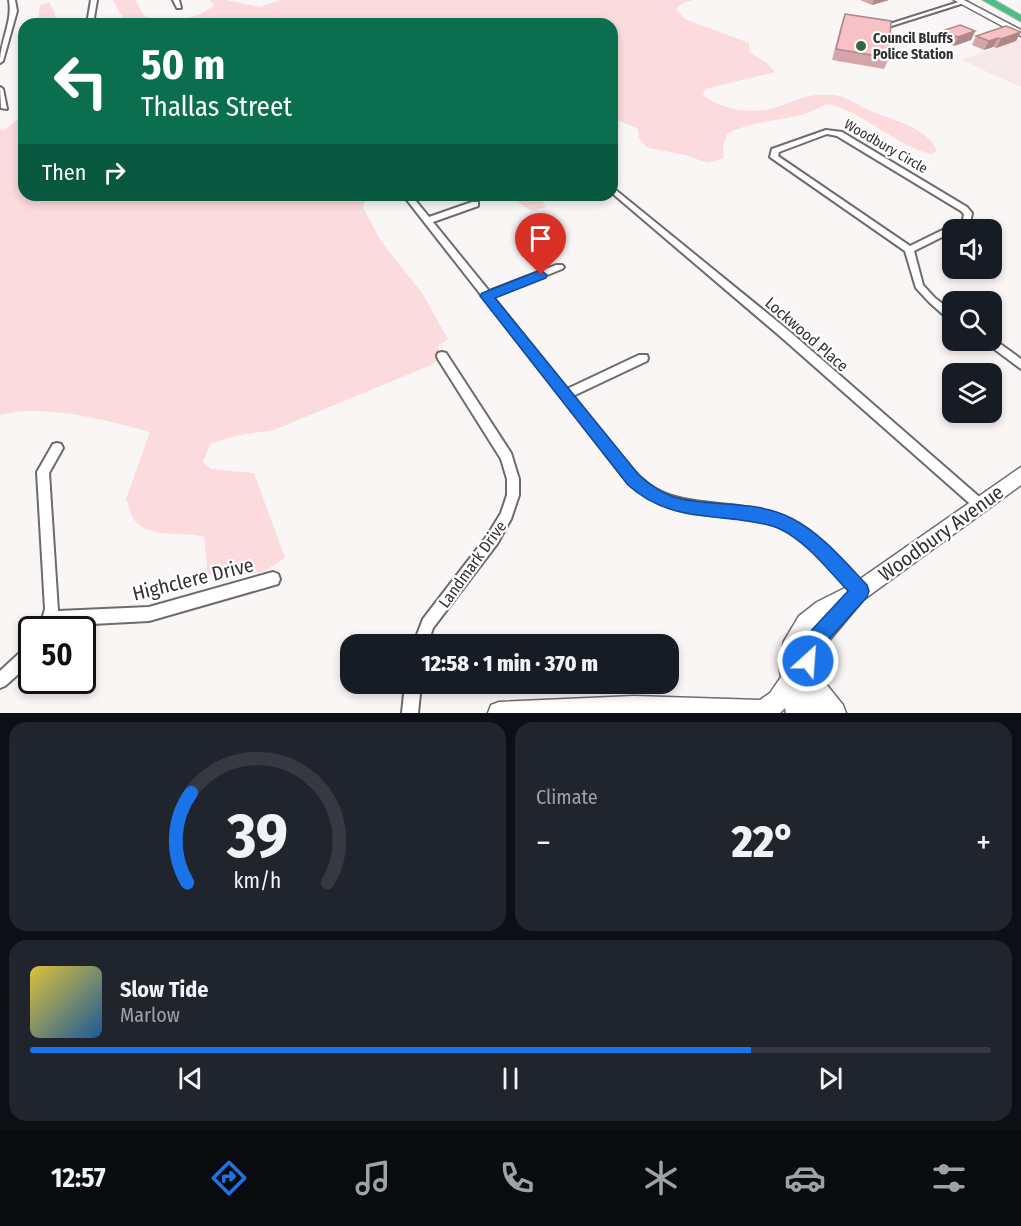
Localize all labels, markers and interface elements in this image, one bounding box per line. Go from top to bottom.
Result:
place label: Council Bluffs Police Station [873,30,953,63]
marker: Council Bluffs Police Station [854,39,868,53]
text: 50 m [141,40,225,90]
icon: left [42,42,120,120]
text: Thallas Street [141,91,292,123]
street label: Woodbury Circle [841,116,931,177]
icon: right [98,156,131,189]
text: Then [42,159,86,186]
pin [515,213,566,275]
map controls [942,219,1002,423]
button: sound [942,219,1002,279]
icon: arrive [524,222,557,255]
button: search [942,291,1002,351]
street label: Lockwood Place [761,293,852,376]
button: layers [942,363,1002,423]
street label: Woodbury Avenue [874,480,1008,586]
street label: Landmark Drive [435,517,510,611]
street label: Highclere Drive [130,552,256,606]
speed limit sign: 50 [18,616,96,694]
position arrow [776,629,840,693]
text: 12:58 · 1 min · 370 m [421,650,598,677]
text: Climate [536,785,598,809]
text: 39 [226,799,288,874]
text: 22° [732,815,795,869]
text: − [536,823,551,863]
text: + [976,823,991,863]
text: km/h [234,869,281,895]
text: Slow Tide [120,976,208,1003]
text: Marlow [120,1003,180,1027]
icon: previous [174,1062,207,1095]
icon: pause [494,1062,527,1095]
icon: next [814,1062,847,1095]
icon: directions [208,1157,250,1199]
icon: music [352,1157,394,1199]
icon: phone [496,1157,538,1199]
icon: climate [640,1157,682,1199]
icon: car [784,1157,826,1199]
icon: filters [928,1157,970,1199]
text: 12:57 [51,1162,106,1194]

